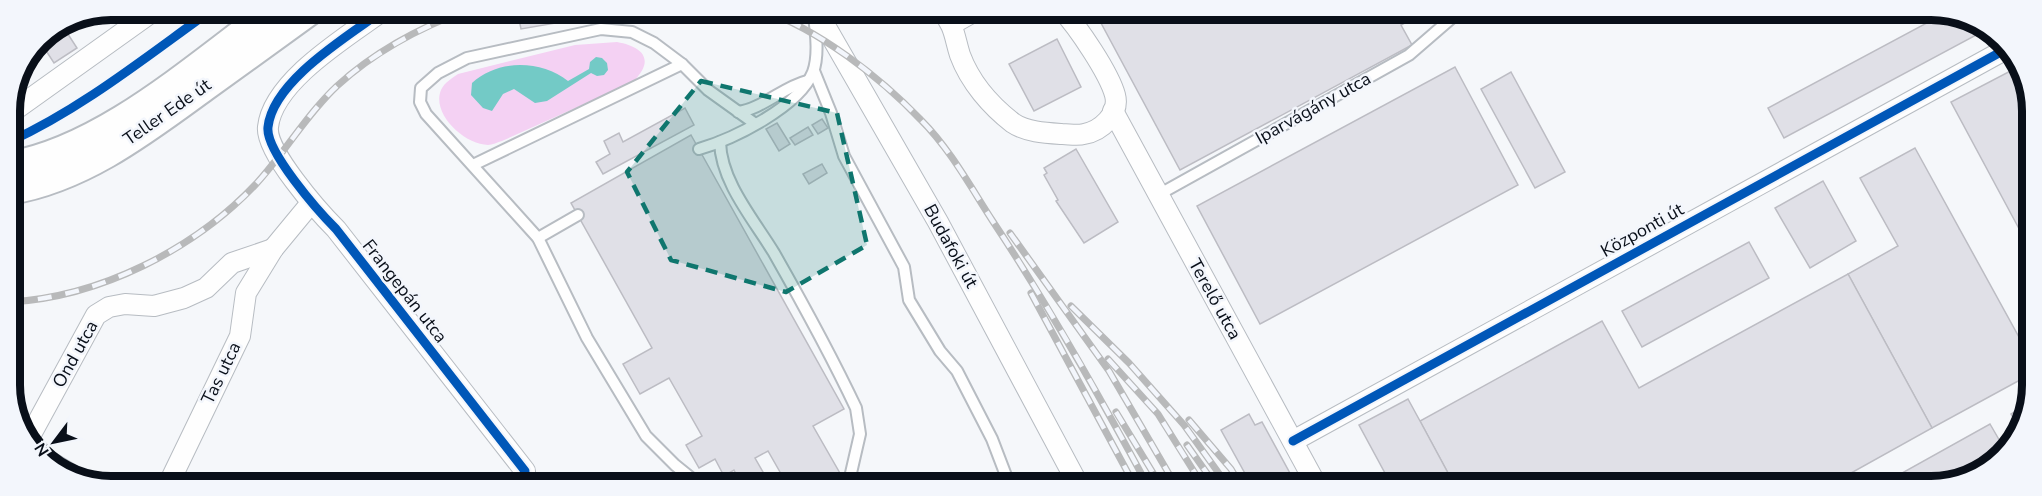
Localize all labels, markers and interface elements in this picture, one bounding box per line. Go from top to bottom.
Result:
street label: Iparvágány utca [1251,66,1375,150]
street label: Teller Ede út [118,73,216,151]
street label: Központi út [1596,197,1688,263]
street label: Budafoki út [918,200,984,293]
street label: Frangepán utca [357,234,453,348]
street label: Terelő utca [1183,254,1247,344]
street label: Ond utca [47,316,103,392]
street label: Tas utca [196,338,246,408]
north arrow [24,412,84,472]
text: N [30,439,55,460]

